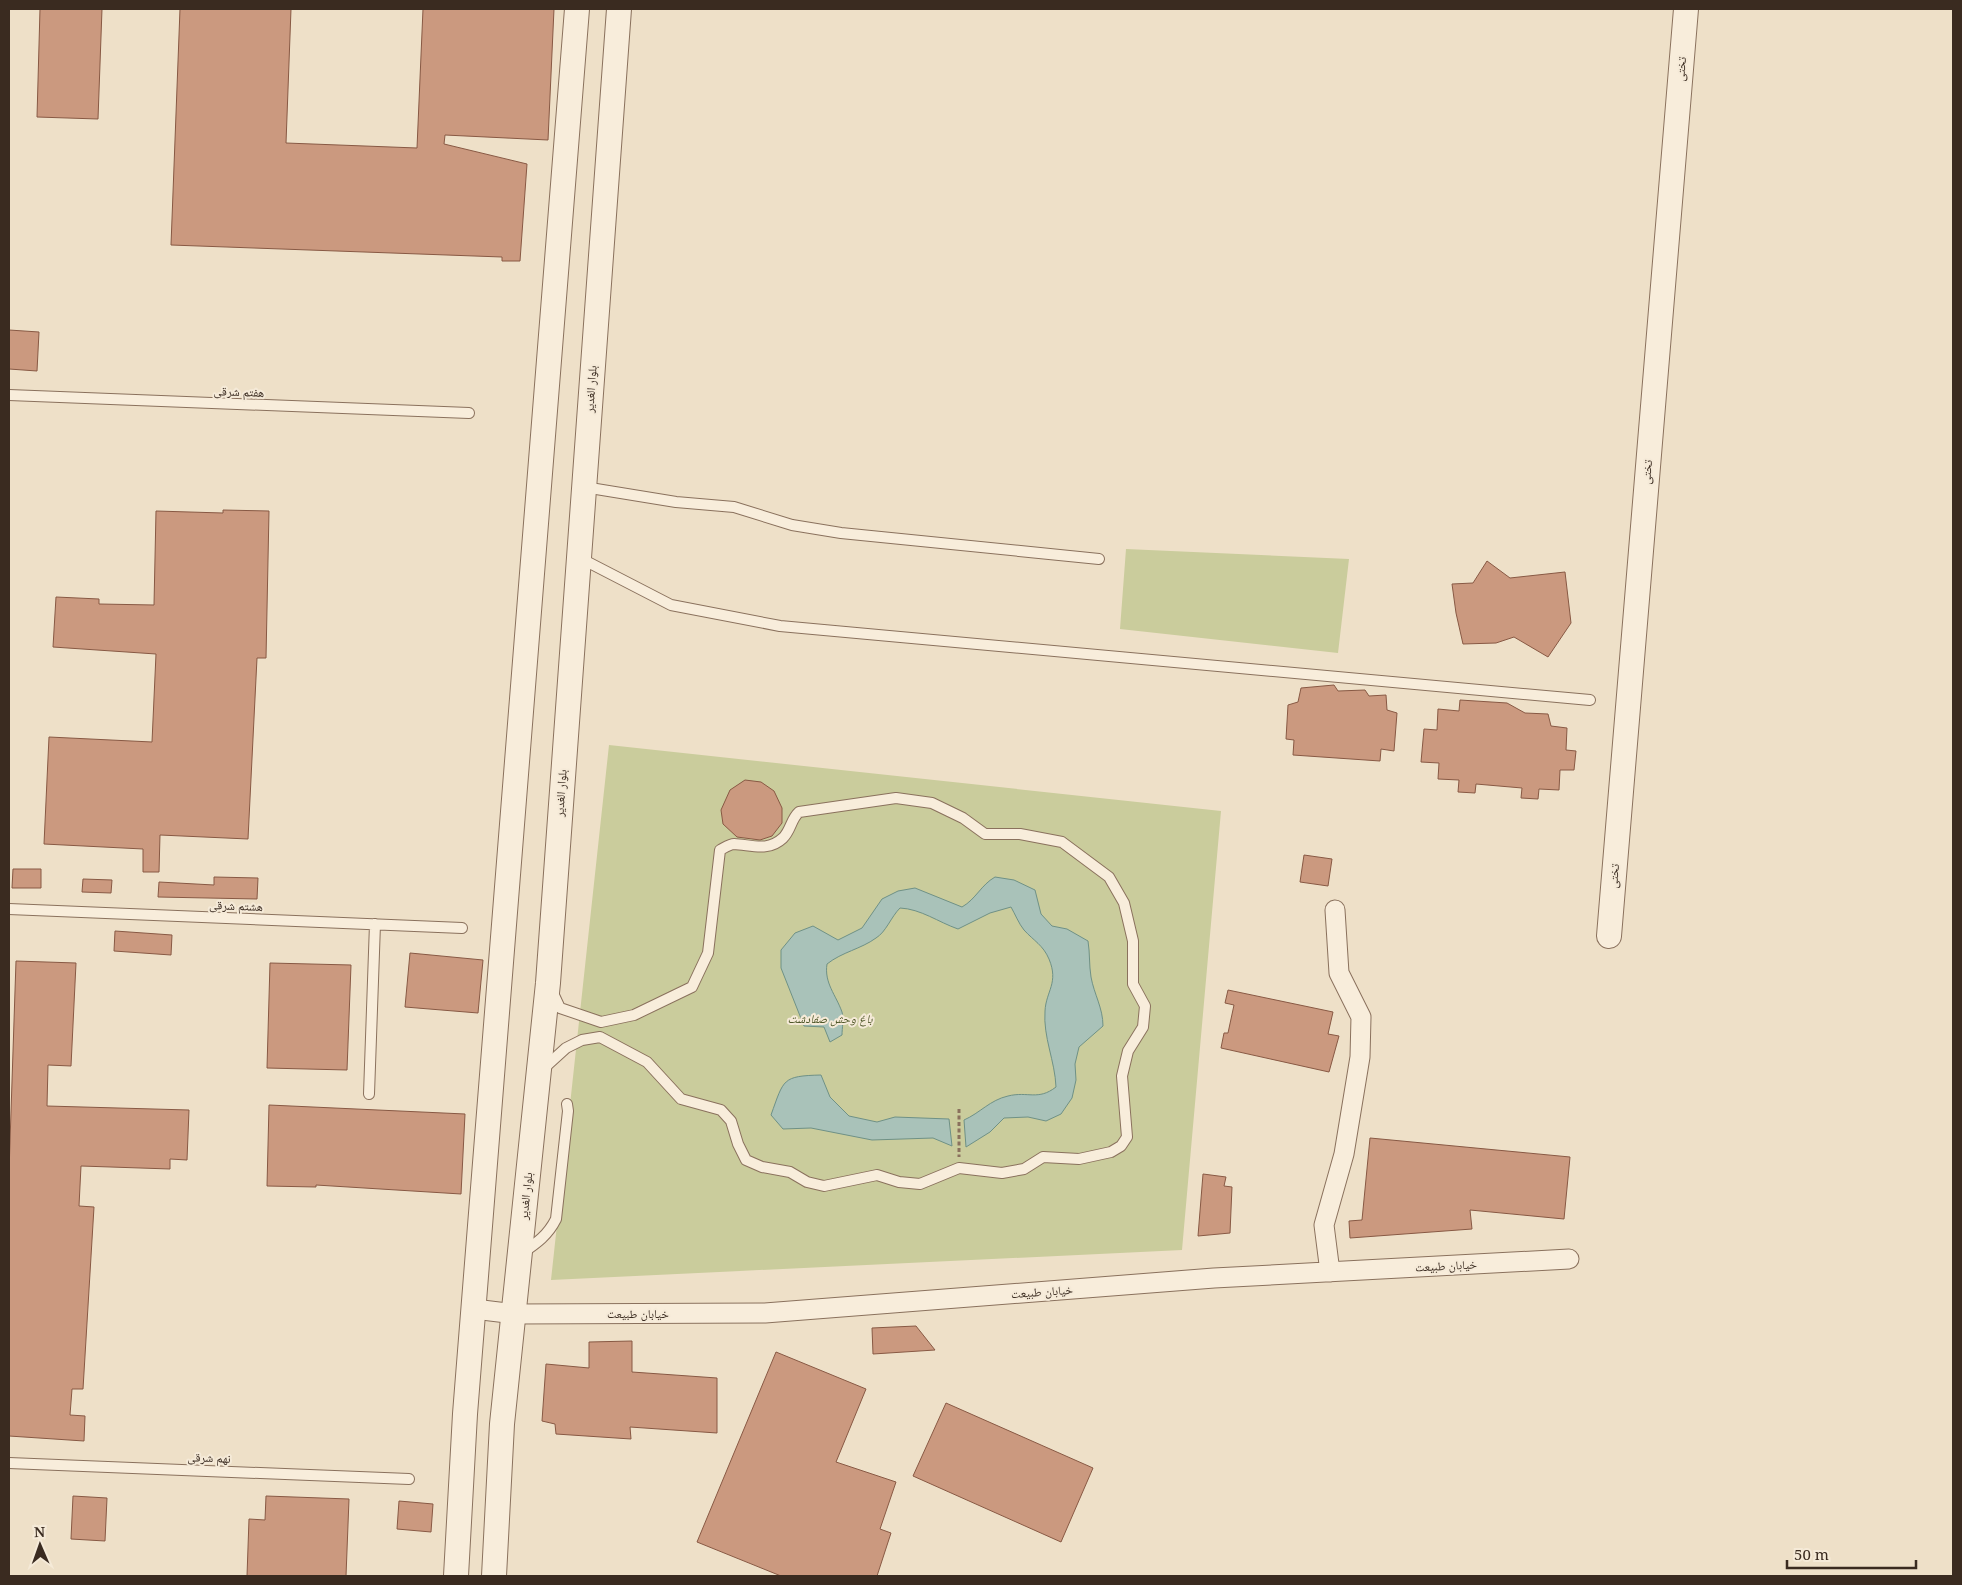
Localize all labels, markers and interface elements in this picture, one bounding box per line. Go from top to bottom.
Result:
street label: تختی [1671,55,1690,82]
street label: بلوار الغدیر [580,365,601,414]
street label: هفتم شرقی [213,382,265,401]
street label: تختی [1637,458,1656,485]
street label: بلوار الغدیر [550,769,571,818]
street label: تختی [1604,862,1623,889]
street label: هشتم شرقی [209,896,263,915]
park label: باغ وحش صفادشت [787,1010,873,1027]
street label: بلوار الغدیر [514,1171,536,1221]
street label: خیابان طبیعت [1415,1255,1478,1276]
street label: خیابان طبیعت [1010,1281,1074,1302]
street label: خیابان طبیعت [607,1305,669,1322]
street label: نهم شرقی [187,1448,231,1467]
north arrow [15,1520,65,1570]
text: N [34,1522,45,1541]
scale bar [1787,1538,1916,1570]
text: 50 m [1794,1544,1829,1564]

